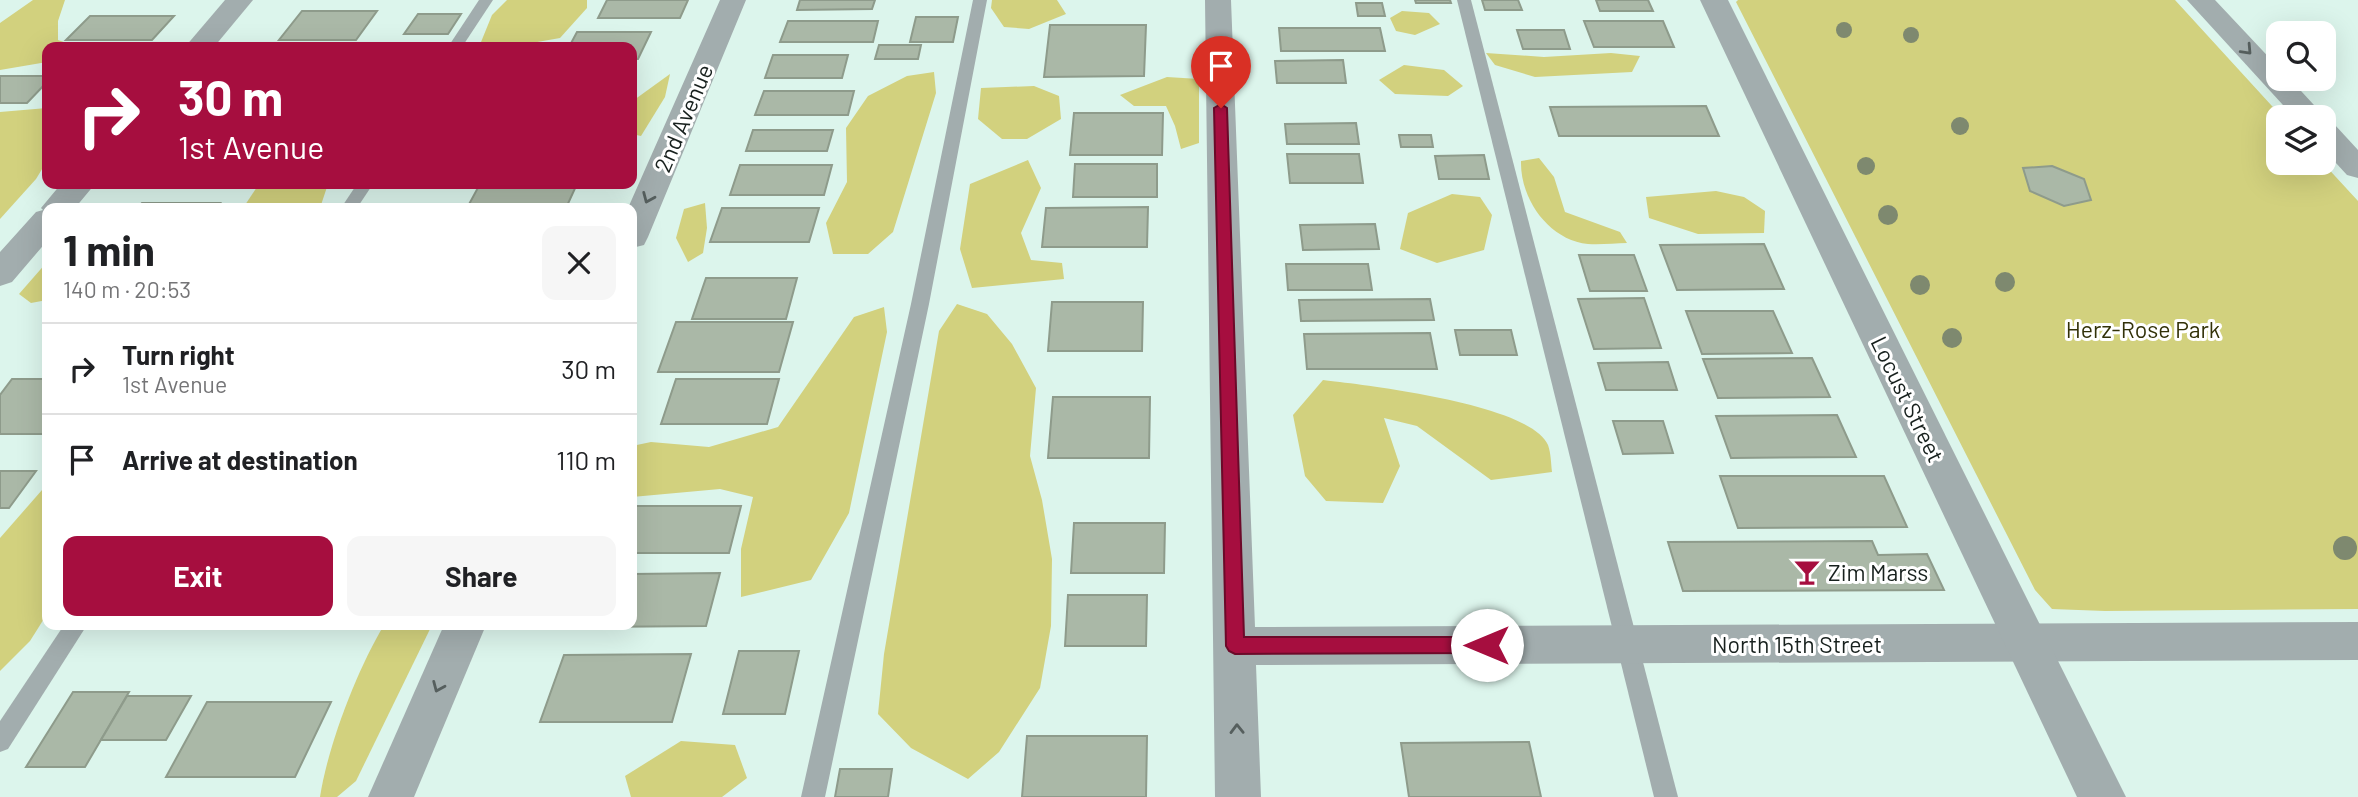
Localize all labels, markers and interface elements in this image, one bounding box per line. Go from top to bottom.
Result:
map controls [2266,21,2336,175]
button: search [2266,21,2336,91]
pin [1191,36,1251,108]
one-way arrow [2238,42,2251,55]
icon: arrive [1202,47,1240,85]
street label: 2nd Avenue [648,60,718,176]
text: 30 m [178,67,283,126]
icon: right [63,70,154,161]
button: layers [2266,105,2336,175]
text: 1st Avenue [178,127,324,165]
one-way arrow [643,191,657,203]
text: 1 min [63,224,155,274]
button: close [542,226,616,300]
text: 140 m · 20:53 [63,275,191,303]
park label: Herz-Rose Park [2066,315,2220,343]
street label: Locust Street [1865,331,1951,467]
text: Turn right [122,339,235,370]
icon: right [63,350,101,388]
text: 30 m [561,353,616,384]
text: 1st Avenue [122,370,227,398]
icon: arrive [63,441,101,479]
text: Arrive at destination [122,444,358,475]
text: 110 m [556,444,616,475]
button: Exit [63,536,333,616]
button: Share [347,536,616,616]
bar icon: Zim Marss [1792,557,1822,587]
place label: Zim Marss [1828,558,1928,586]
position arrow [1450,608,1524,682]
street label: North 15th Street [1712,630,1882,658]
one-way arrow [432,680,446,693]
one-way arrow [1229,723,1245,734]

